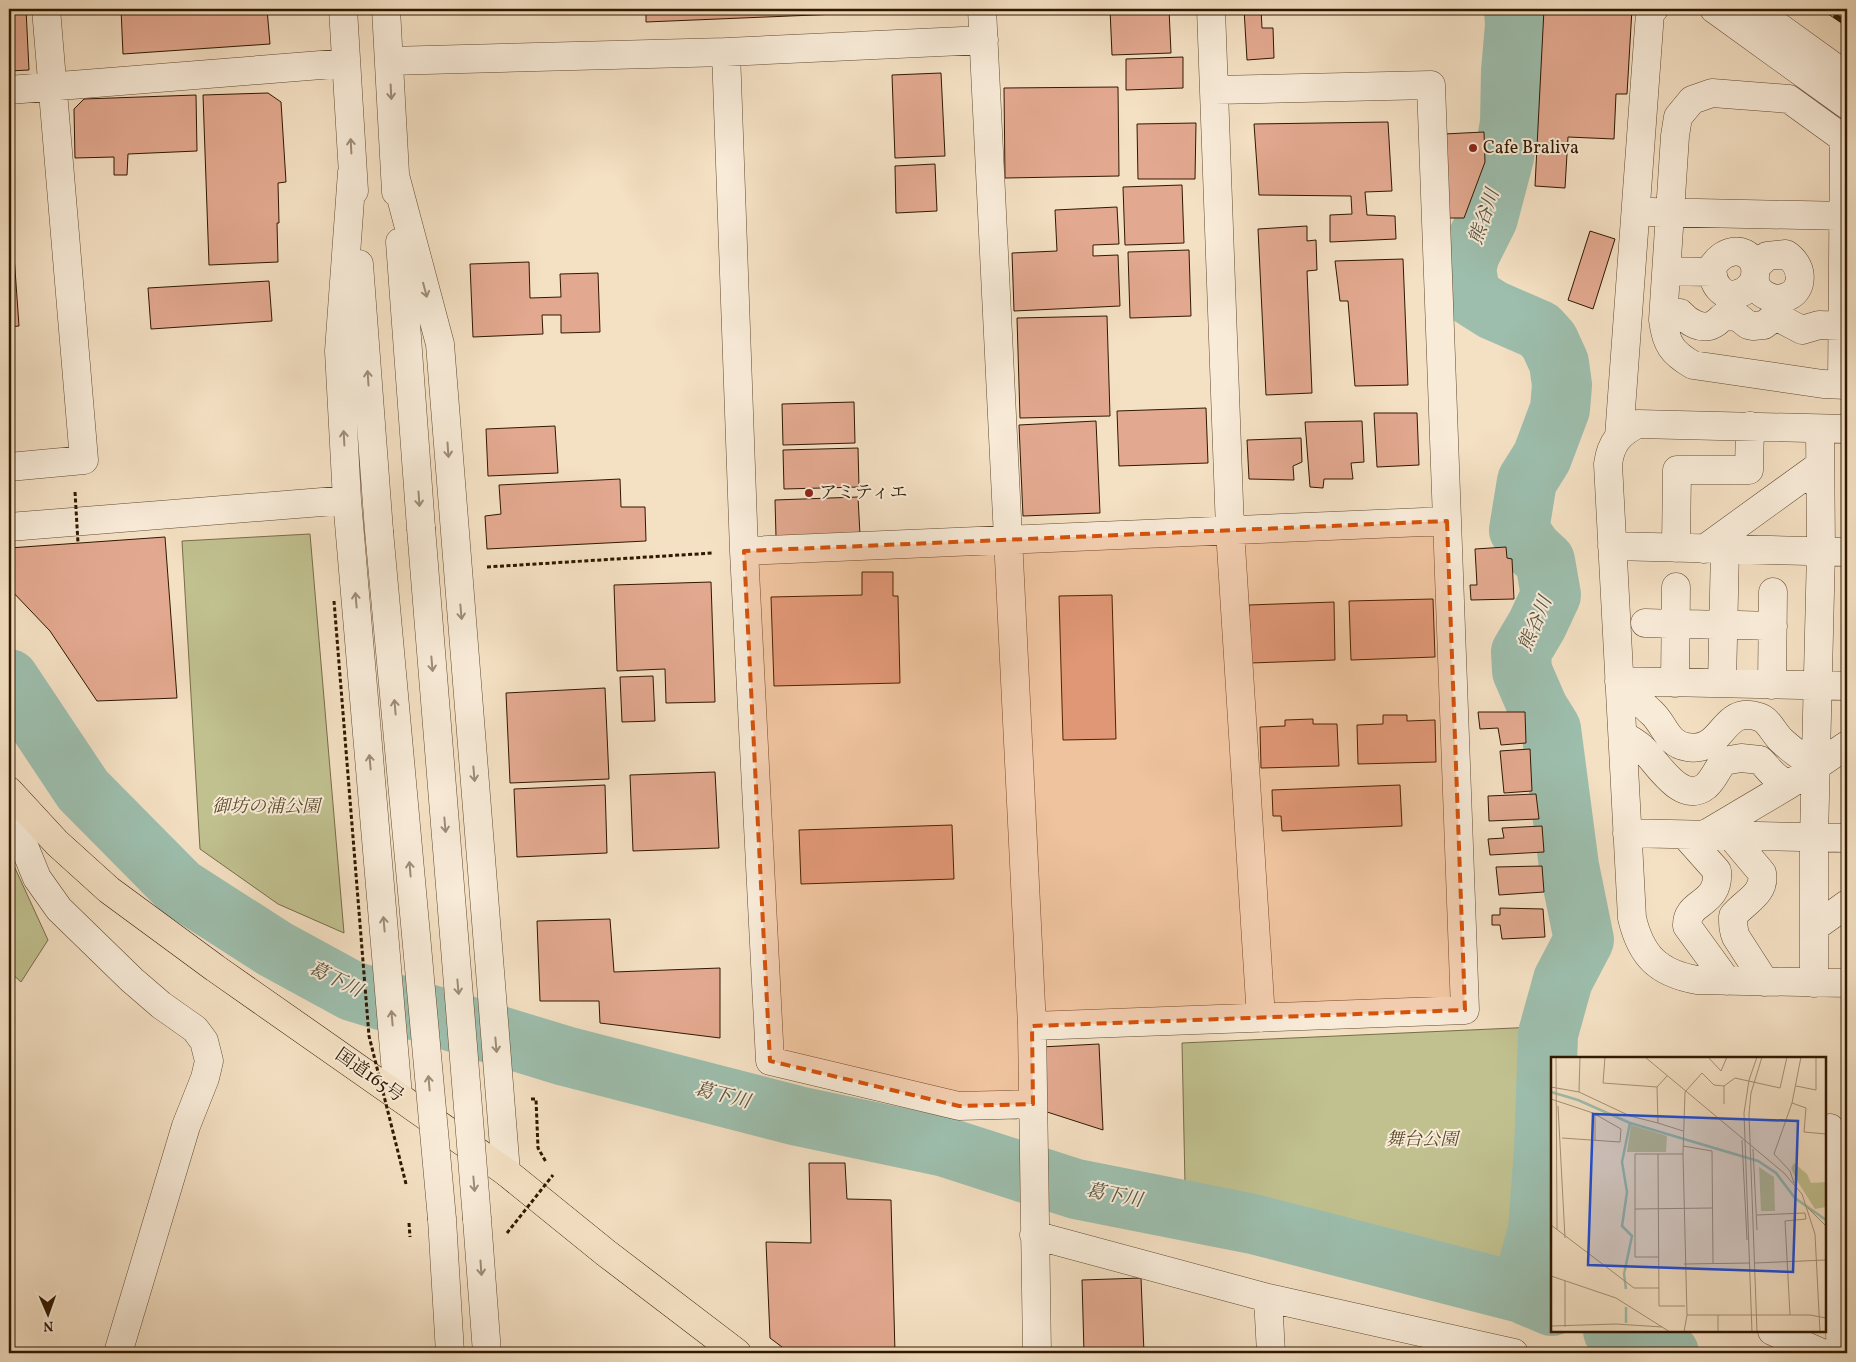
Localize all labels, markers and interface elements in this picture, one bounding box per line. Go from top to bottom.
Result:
one-way arrow [386,84,395,100]
place label: Cafe Braliva [1483,136,1579,161]
one-way arrow [346,138,355,154]
marker: Cafe Braliva [1467,142,1479,154]
water label: 熊谷川 [1463,184,1507,248]
one-way arrow [421,281,431,297]
one-way arrow [363,370,372,386]
one-way arrow [339,430,348,446]
one-way arrow [443,442,453,458]
place label: アミティエ [819,481,908,506]
marker: アミティエ [803,487,815,499]
one-way arrow [414,491,423,507]
water label: 熊谷川 [1513,591,1560,655]
one-way arrow [351,592,361,608]
one-way arrow [456,604,465,620]
one-way arrow [427,655,436,671]
one-way arrow [390,700,400,716]
one-way arrow [365,754,375,770]
one-way arrow [469,766,479,782]
park label: 御坊の浦公園 [212,795,323,820]
one-way arrow [440,817,450,833]
one-way arrow [405,862,414,878]
one-way arrow [379,916,388,932]
water label: 葛下川 [304,956,368,1005]
one-way arrow [454,979,463,995]
one-way arrow [387,1010,396,1026]
one-way arrow [491,1036,500,1052]
street label: 国道165号 [330,1043,408,1109]
inset map [1551,1057,1826,1332]
one-way arrow [424,1076,434,1092]
water label: 葛下川 [691,1076,755,1116]
park label: 舞台公園 [1386,1128,1461,1153]
one-way arrow [470,1176,479,1192]
water label: 葛下川 [1084,1178,1146,1215]
one-way arrow [476,1259,485,1275]
north arrow [22,1290,72,1340]
text: N [43,1316,54,1335]

